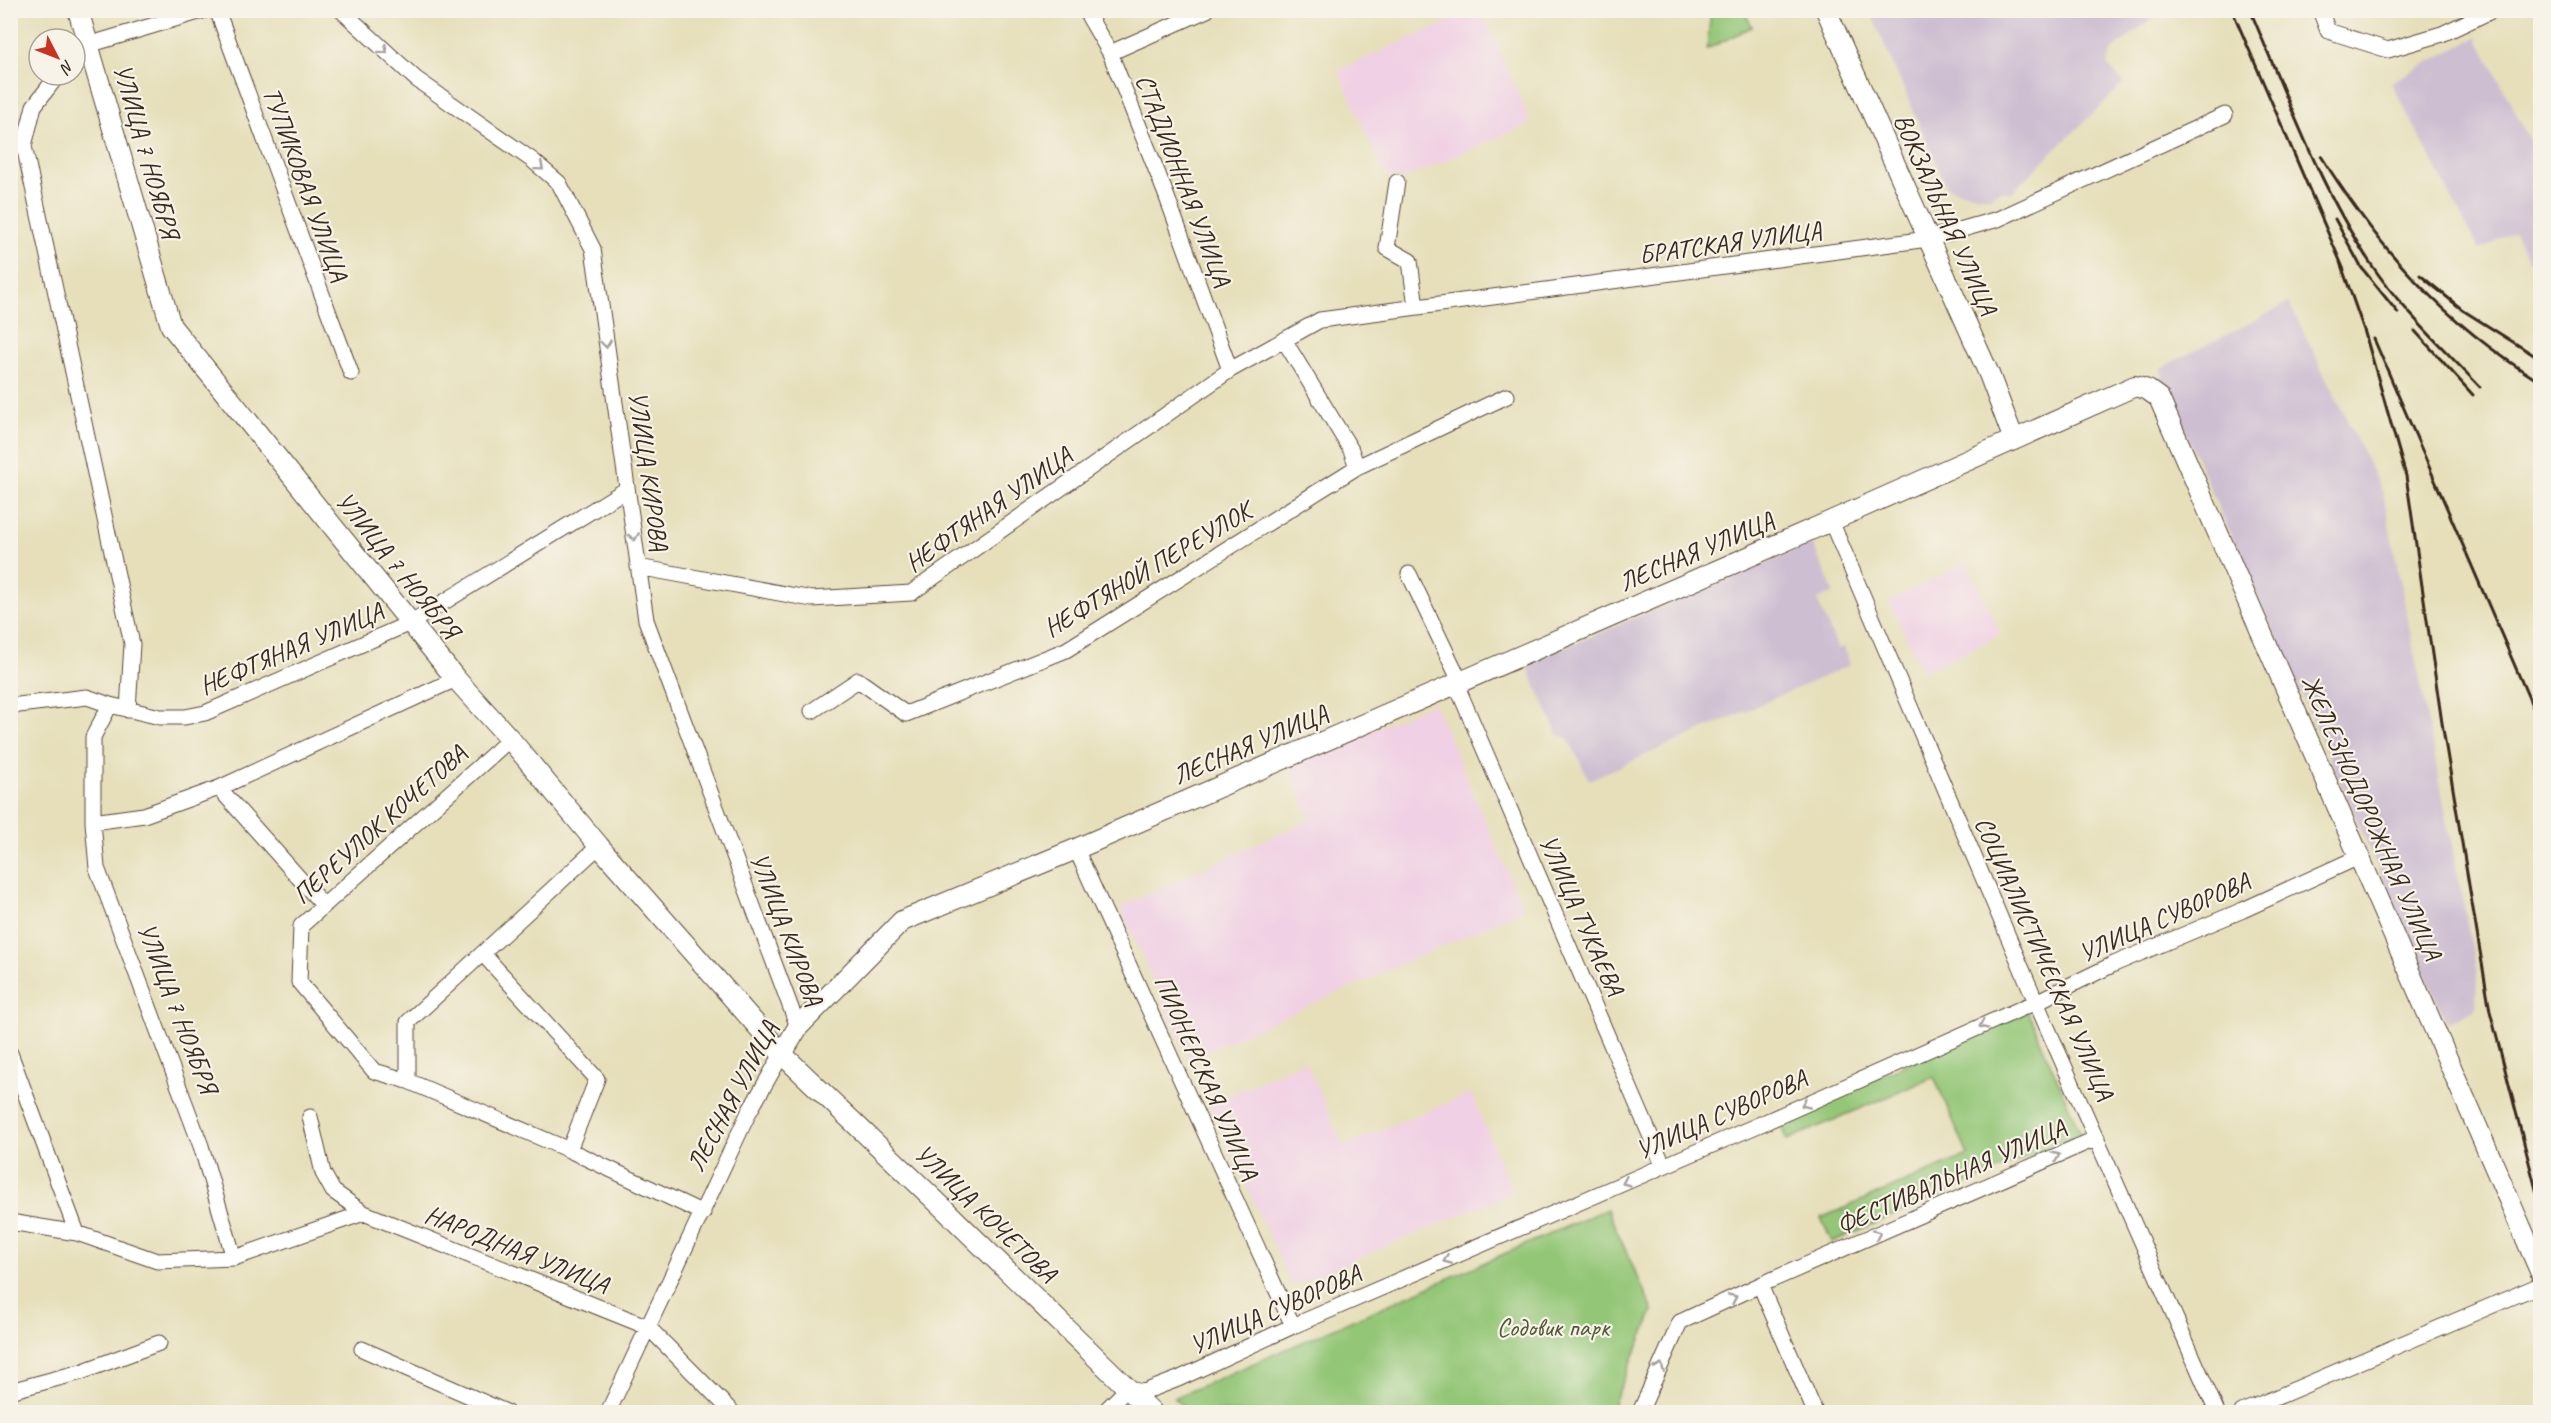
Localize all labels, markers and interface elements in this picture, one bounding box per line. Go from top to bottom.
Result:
north arrow [27,27,87,87]
one-way arrow [377,43,388,54]
text: N [55,56,78,79]
street label: УЛИЦА 7 НОЯБРЯ [106,60,188,246]
street label: СТАДИОННАЯ УЛИЦА [1128,70,1239,292]
street label: ТУПИКОВАЯ УЛИЦА [255,83,356,286]
street label: ВОКЗАЛЬНАЯ УЛИЦА [1886,108,2006,322]
one-way arrow [533,159,544,170]
street label: БРАТСКАЯ УЛИЦА [1637,213,1824,272]
one-way arrow [600,339,612,348]
street label: УЛИЦА КИРОВА [621,389,676,554]
street label: НЕФТЯНАЯ УЛИЦА [898,438,1080,579]
street label: УЛИЦА 7 НОЯБРЯ [328,485,470,649]
street label: НЕФТЯНОЙ ПЕРЕУЛОК [1037,492,1261,644]
street label: ЛЕСНАЯ УЛИЦА [1614,504,1780,599]
one-way arrow [627,532,639,541]
street label: НЕФТЯНАЯ УЛИЦА [194,594,390,702]
street label: ЖЕЛЕЗНОДОРОЖНАЯ УЛИЦА [2294,670,2450,967]
street label: ЛЕСНАЯ УЛИЦА [1168,697,1334,792]
street label: ПЕРЕУЛОК КОЧЕТОВА [285,737,474,911]
street label: СОЦИАЛИСТИЧЕСКАЯ УЛИЦА [1967,812,2122,1106]
street label: УЛИЦА ТУКАЕВА [1531,830,1632,1002]
street label: УЛИЦА КИРОВА [742,848,831,1011]
street label: УЛИЦА СУВОРОВА [2073,864,2257,970]
street label: УЛИЦА 7 НОЯБРЯ [130,918,227,1102]
street label: ПИОНЕРСКАЯ УЛИЦА [1147,970,1267,1186]
street label: ЛЕСНАЯ УЛИЦА [679,1015,786,1177]
one-way arrow [1978,1018,1989,1030]
street label: УЛИЦА СУВОРОВА [1630,1061,1814,1167]
one-way arrow [1800,1097,1811,1109]
street label: ФЕСТИВАЛЬНАЯ УЛИЦА [1831,1111,2072,1242]
street label: УЛИЦА КОЧЕТОВА [907,1137,1065,1291]
one-way arrow [2049,1151,2060,1163]
one-way arrow [1621,1175,1632,1187]
street label: НАРОДНАЯ УЛИЦА [420,1198,615,1302]
one-way arrow [1870,1229,1881,1241]
one-way arrow [1442,1253,1453,1265]
street label: УЛИЦА СУВОРОВА [1184,1256,1368,1362]
one-way arrow [1726,1293,1737,1305]
park label: Содовик парк [1497,1311,1611,1344]
one-way arrow [1653,1363,1665,1374]

